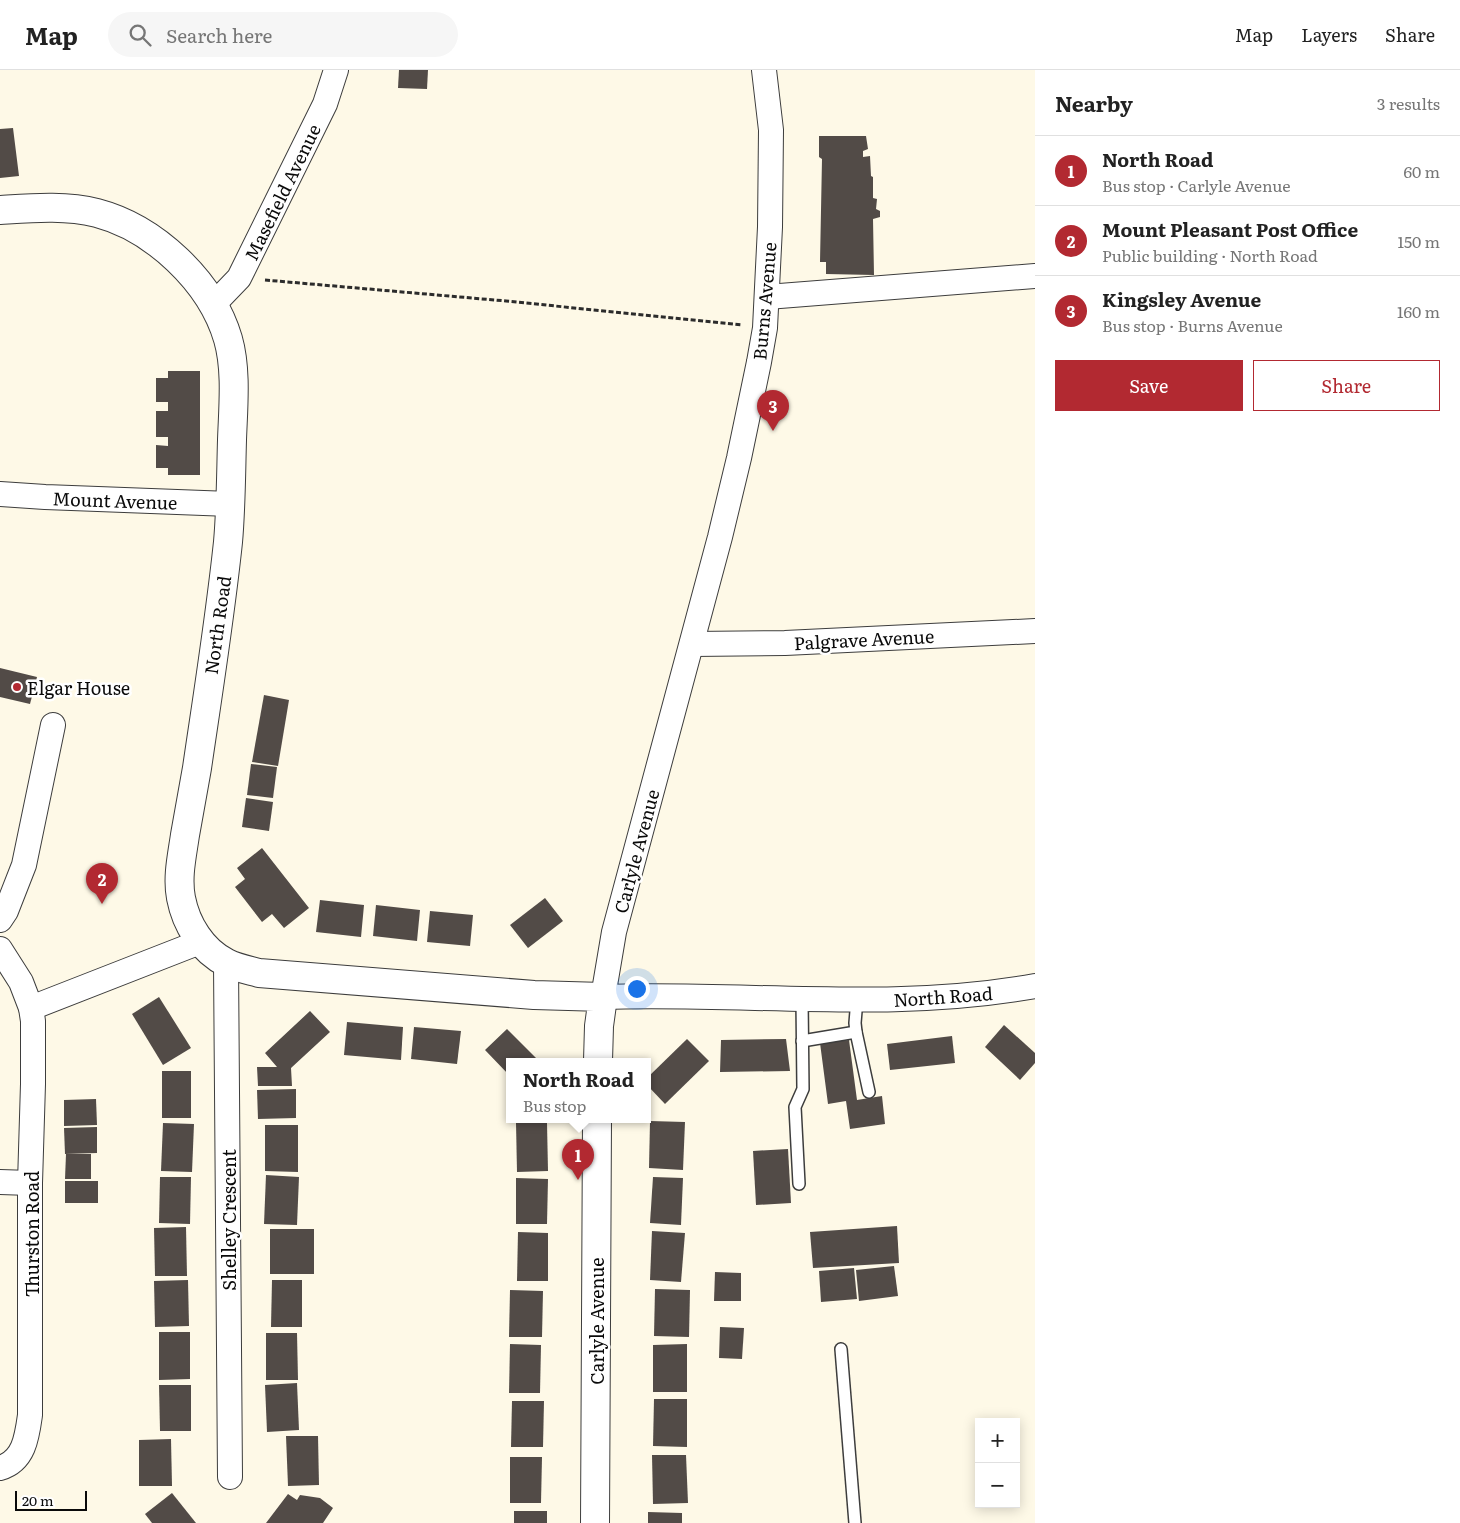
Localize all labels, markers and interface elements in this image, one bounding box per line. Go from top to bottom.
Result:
search box [108,12,458,57]
text: Map [25,17,78,52]
icon: search [126,21,154,49]
text: Search here [166,21,272,49]
text: Map [1235,21,1273,48]
text: Layers [1301,21,1357,48]
text: Share [1385,21,1435,48]
text: Nearby [1055,87,1133,118]
text: 3 results [1377,91,1440,115]
street label: Masefield Avenue [237,119,327,265]
text: North Road [1102,145,1213,173]
text: 1 [1068,159,1074,183]
text: 60 m [1403,159,1440,183]
text: Bus stop · Carlyle Avenue [1102,173,1291,197]
text: Mount Pleasant Post Office [1102,215,1358,243]
text: 2 [1067,229,1075,253]
text: 150 m [1397,229,1440,253]
street label: Burns Avenue [745,241,783,361]
text: Public building · North Road [1102,243,1318,267]
text: Kingsley Avenue [1102,285,1261,313]
text: 3 [1067,299,1075,323]
text: 160 m [1397,299,1440,323]
text: Bus stop · Burns Avenue [1102,313,1283,337]
button: Save [1055,360,1243,411]
button: Share [1253,360,1440,411]
pin: 3 [757,390,789,431]
street label: Mount Avenue [52,484,178,516]
street label: North Road [197,574,237,676]
street label: Palgrave Avenue [793,622,935,656]
place label: Elgar House [27,674,130,701]
marker: Elgar House [11,681,23,693]
street label: Carlyle Avenue [606,786,666,916]
pin: 2 [86,863,118,904]
your location [624,976,650,1002]
street label: North Road [892,979,994,1013]
popup [506,1058,651,1123]
text: North Road [523,1065,634,1093]
text: Bus stop [523,1093,586,1117]
pin: 1 [562,1139,594,1180]
street label: Shelley Crescent [215,1149,242,1291]
street label: Thurston Road [18,1171,45,1297]
street label: Carlyle Avenue [583,1257,610,1385]
map controls [975,1418,1020,1508]
button: + [975,1418,1020,1463]
button: − [975,1463,1020,1508]
scale bar [15,1488,88,1511]
text: 20 m [22,1490,54,1510]

